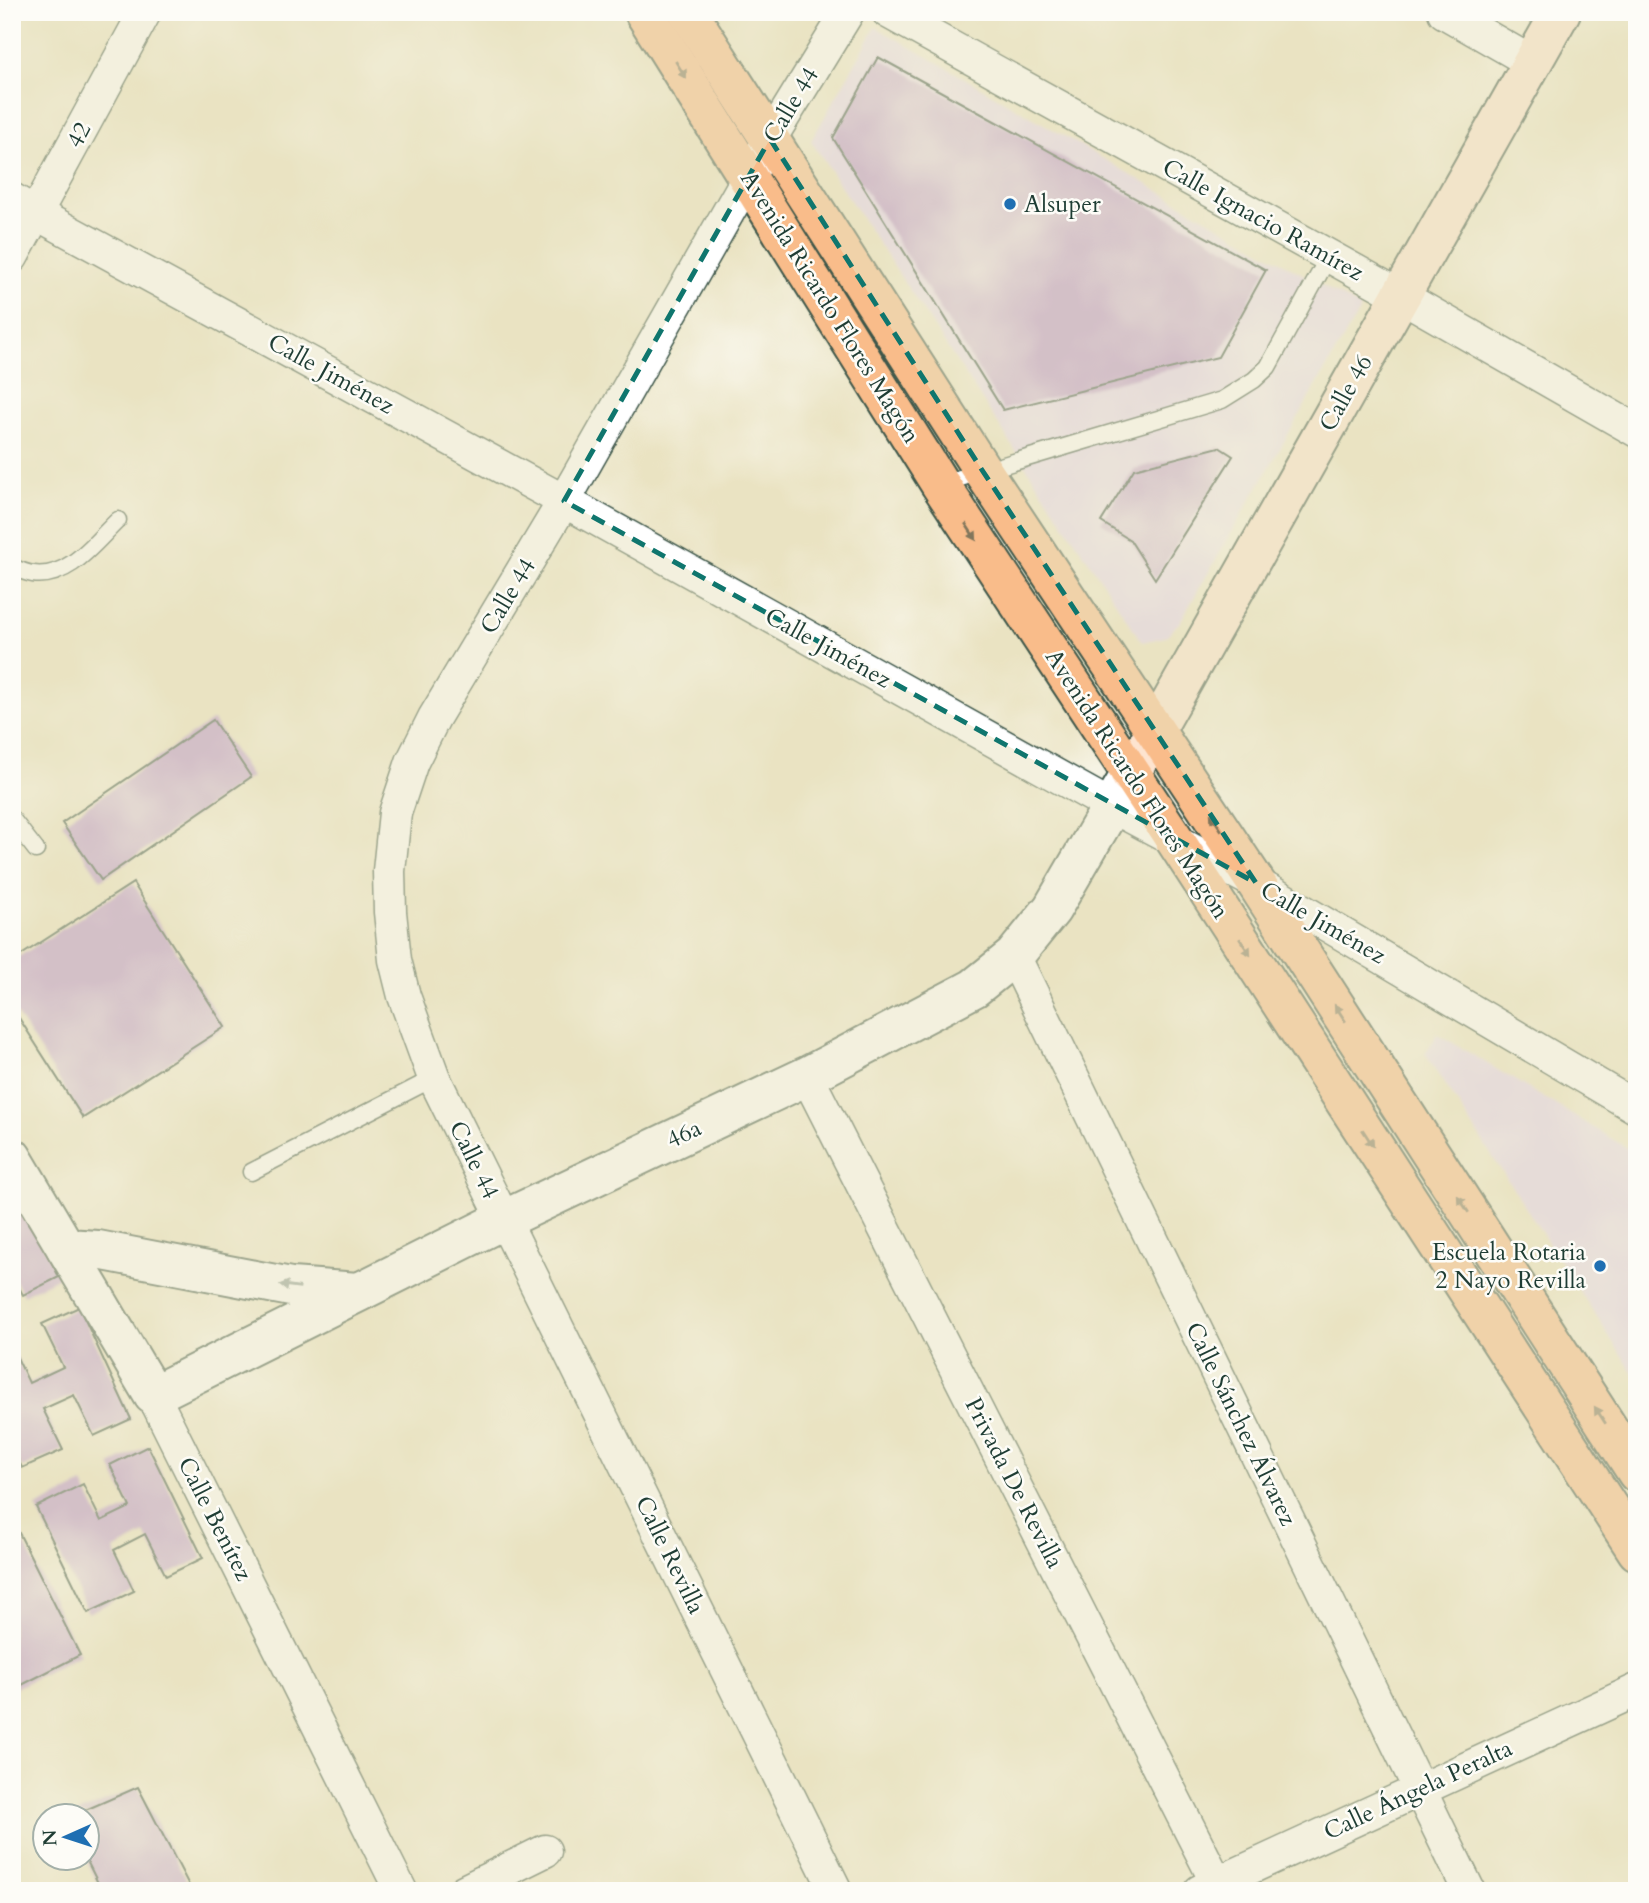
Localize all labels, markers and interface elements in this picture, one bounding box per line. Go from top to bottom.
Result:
one-way arrow [674,60,687,79]
street label: Calle 44 [756,61,826,149]
street label: 42 [59,116,99,154]
street label: Calle Ignacio Ramírez [1156,151,1370,289]
street label: Avenida Ricardo Flores Magón [732,164,928,450]
place label: Alsuper [1024,188,1101,221]
marker: Alsuper [1002,196,1018,212]
street label: Calle Jiménez [262,326,400,422]
street label: Calle 46 [1311,349,1381,437]
one-way arrow [965,522,978,542]
street label: Calle 44 [473,552,543,640]
street label: Calle Jiménez [759,600,897,696]
street label: Avenida Ricardo Flores Magón [1037,643,1237,926]
one-way arrow [1210,812,1223,831]
street label: Calle Jiménez [1254,874,1392,972]
one-way arrow [1238,937,1251,957]
one-way arrow [1333,1003,1346,1022]
street label: 46a [661,1111,707,1156]
street label: Calle 44 [441,1116,507,1204]
one-way arrow [1362,1128,1375,1148]
one-way arrow [1457,1194,1470,1213]
place label: Escuela Rotaria 2 Nayo Revilla [1432,1236,1587,1297]
marker: Escuela Rotaria 2 Nayo Revilla [1592,1258,1608,1274]
one-way arrow [279,1280,301,1291]
street label: Calle Sánchez Álvarez [1177,1317,1305,1532]
street label: Privada De Revilla [957,1392,1072,1575]
one-way arrow [1593,1406,1606,1425]
street label: Calle Benítez [170,1451,260,1587]
street label: Calle Revilla [627,1491,713,1620]
street label: Calle Ángela Peralta [1318,1732,1518,1848]
north arrow [32,1801,102,1871]
text: N [37,1828,63,1847]

